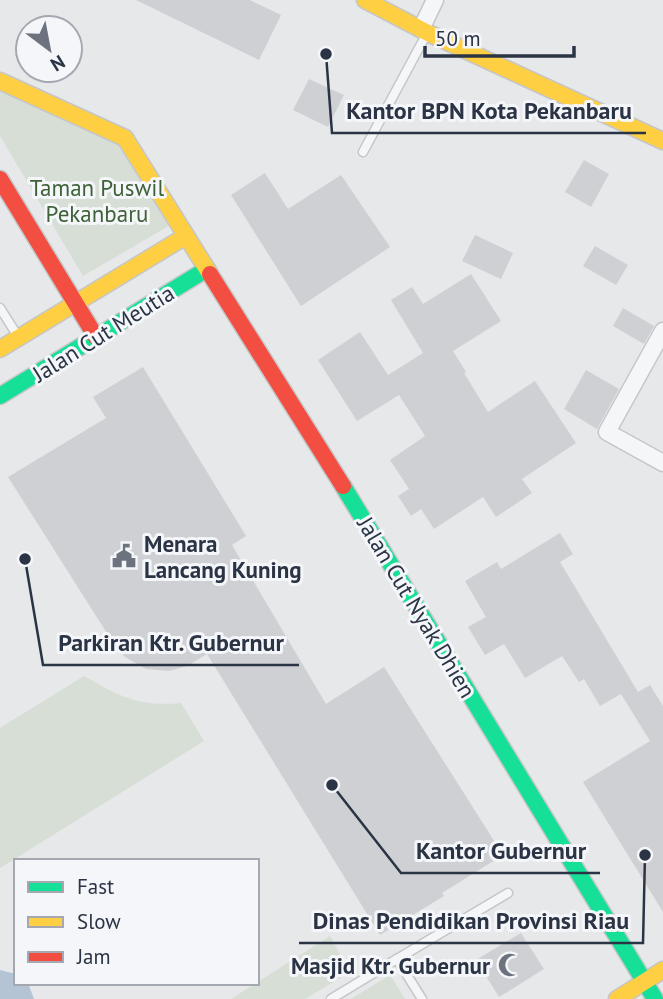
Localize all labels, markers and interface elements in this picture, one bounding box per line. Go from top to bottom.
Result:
north arrow [14,14,84,84]
scale bar [425,14,574,58]
text: 50 m [435,25,481,52]
text: N [46,50,70,77]
callout: Kantor BPN Kota Pekanbaru [332,88,646,133]
text: Kantor BPN Kota Pekanbaru [346,95,632,126]
park label: Taman Puswil Pekanbaru [30,173,165,228]
street label: Jalan Cut Meutia [26,278,179,389]
street label: Jalan Cut Nyak Dhien [351,510,483,703]
place label: Menara Lancang Kuning [144,529,302,584]
public building icon: Menara Lancang Kuning [110,542,138,570]
callout: Parkiran Ktr. Gubernur [43,620,299,665]
text: Parkiran Ktr. Gubernur [58,627,284,658]
callout: Kantor Gubernur [401,828,600,873]
text: Kantor Gubernur [416,835,587,866]
legend [14,859,259,985]
text: Fast [77,873,114,900]
callout: Dinas Pendidikan Provinsi Riau [299,898,643,943]
text: Dinas Pendidikan Provinsi Riau [313,905,629,936]
text: Slow [77,908,121,935]
text: Jam [76,943,111,970]
place label: Masjid Ktr. Gubernur [291,951,491,980]
mosque icon: Masjid Ktr. Gubernur [496,951,524,979]

